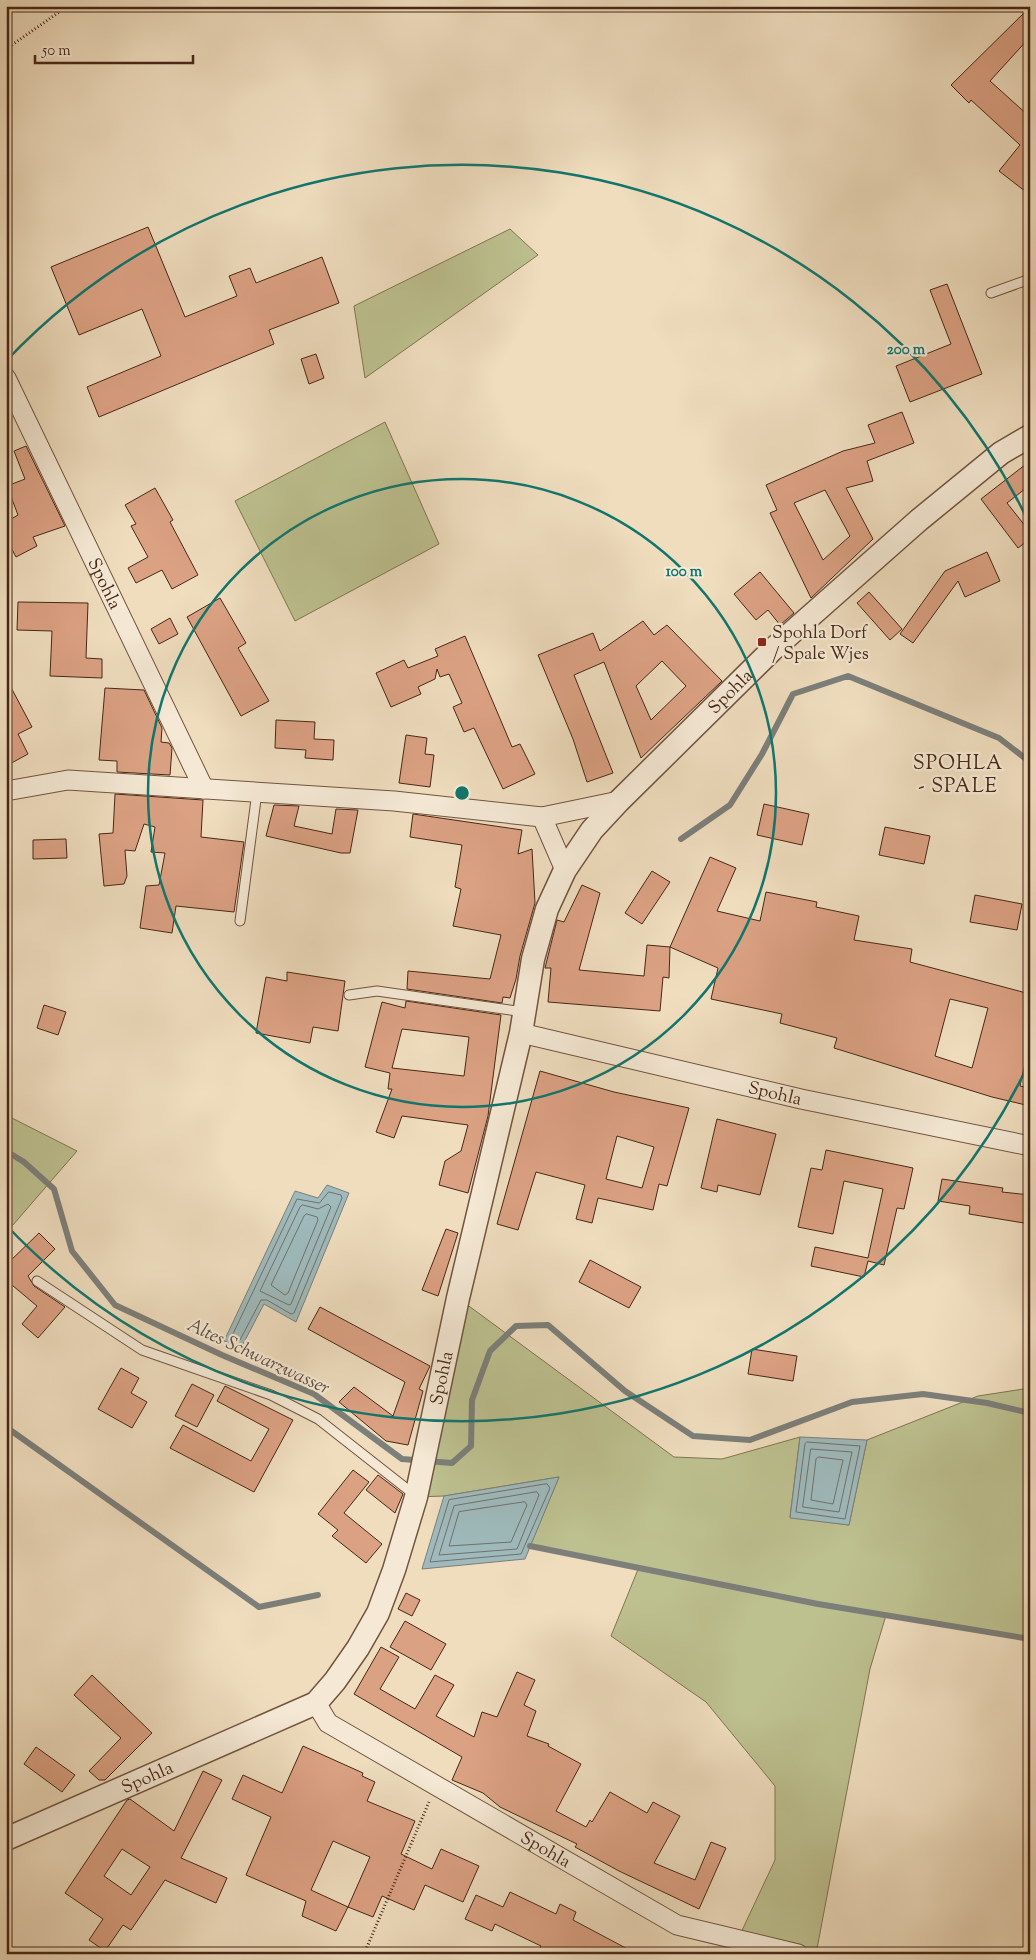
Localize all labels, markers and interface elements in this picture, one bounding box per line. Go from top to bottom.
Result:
scale bar [35,32,192,64]
text: 50 m [41,41,71,62]
text: 200 m [887,340,926,361]
street label: Spohla [80,554,127,614]
text: 100 m [666,562,703,583]
place label: Spohla Dorf / Spale Wjes [772,621,869,668]
marker: Spohla Dorf / Spale Wjes [756,636,768,648]
street label: Spohla [703,664,760,721]
district label: SPOHLA - SPALE [913,750,1003,802]
centre of rings [453,784,471,802]
street label: Spohla [745,1076,804,1114]
water label: Altes Schwarzwasser [182,1312,334,1402]
street label: Spohla [425,1349,461,1408]
street label: Spohla [118,1756,178,1802]
street label: Spohla [515,1826,575,1876]

